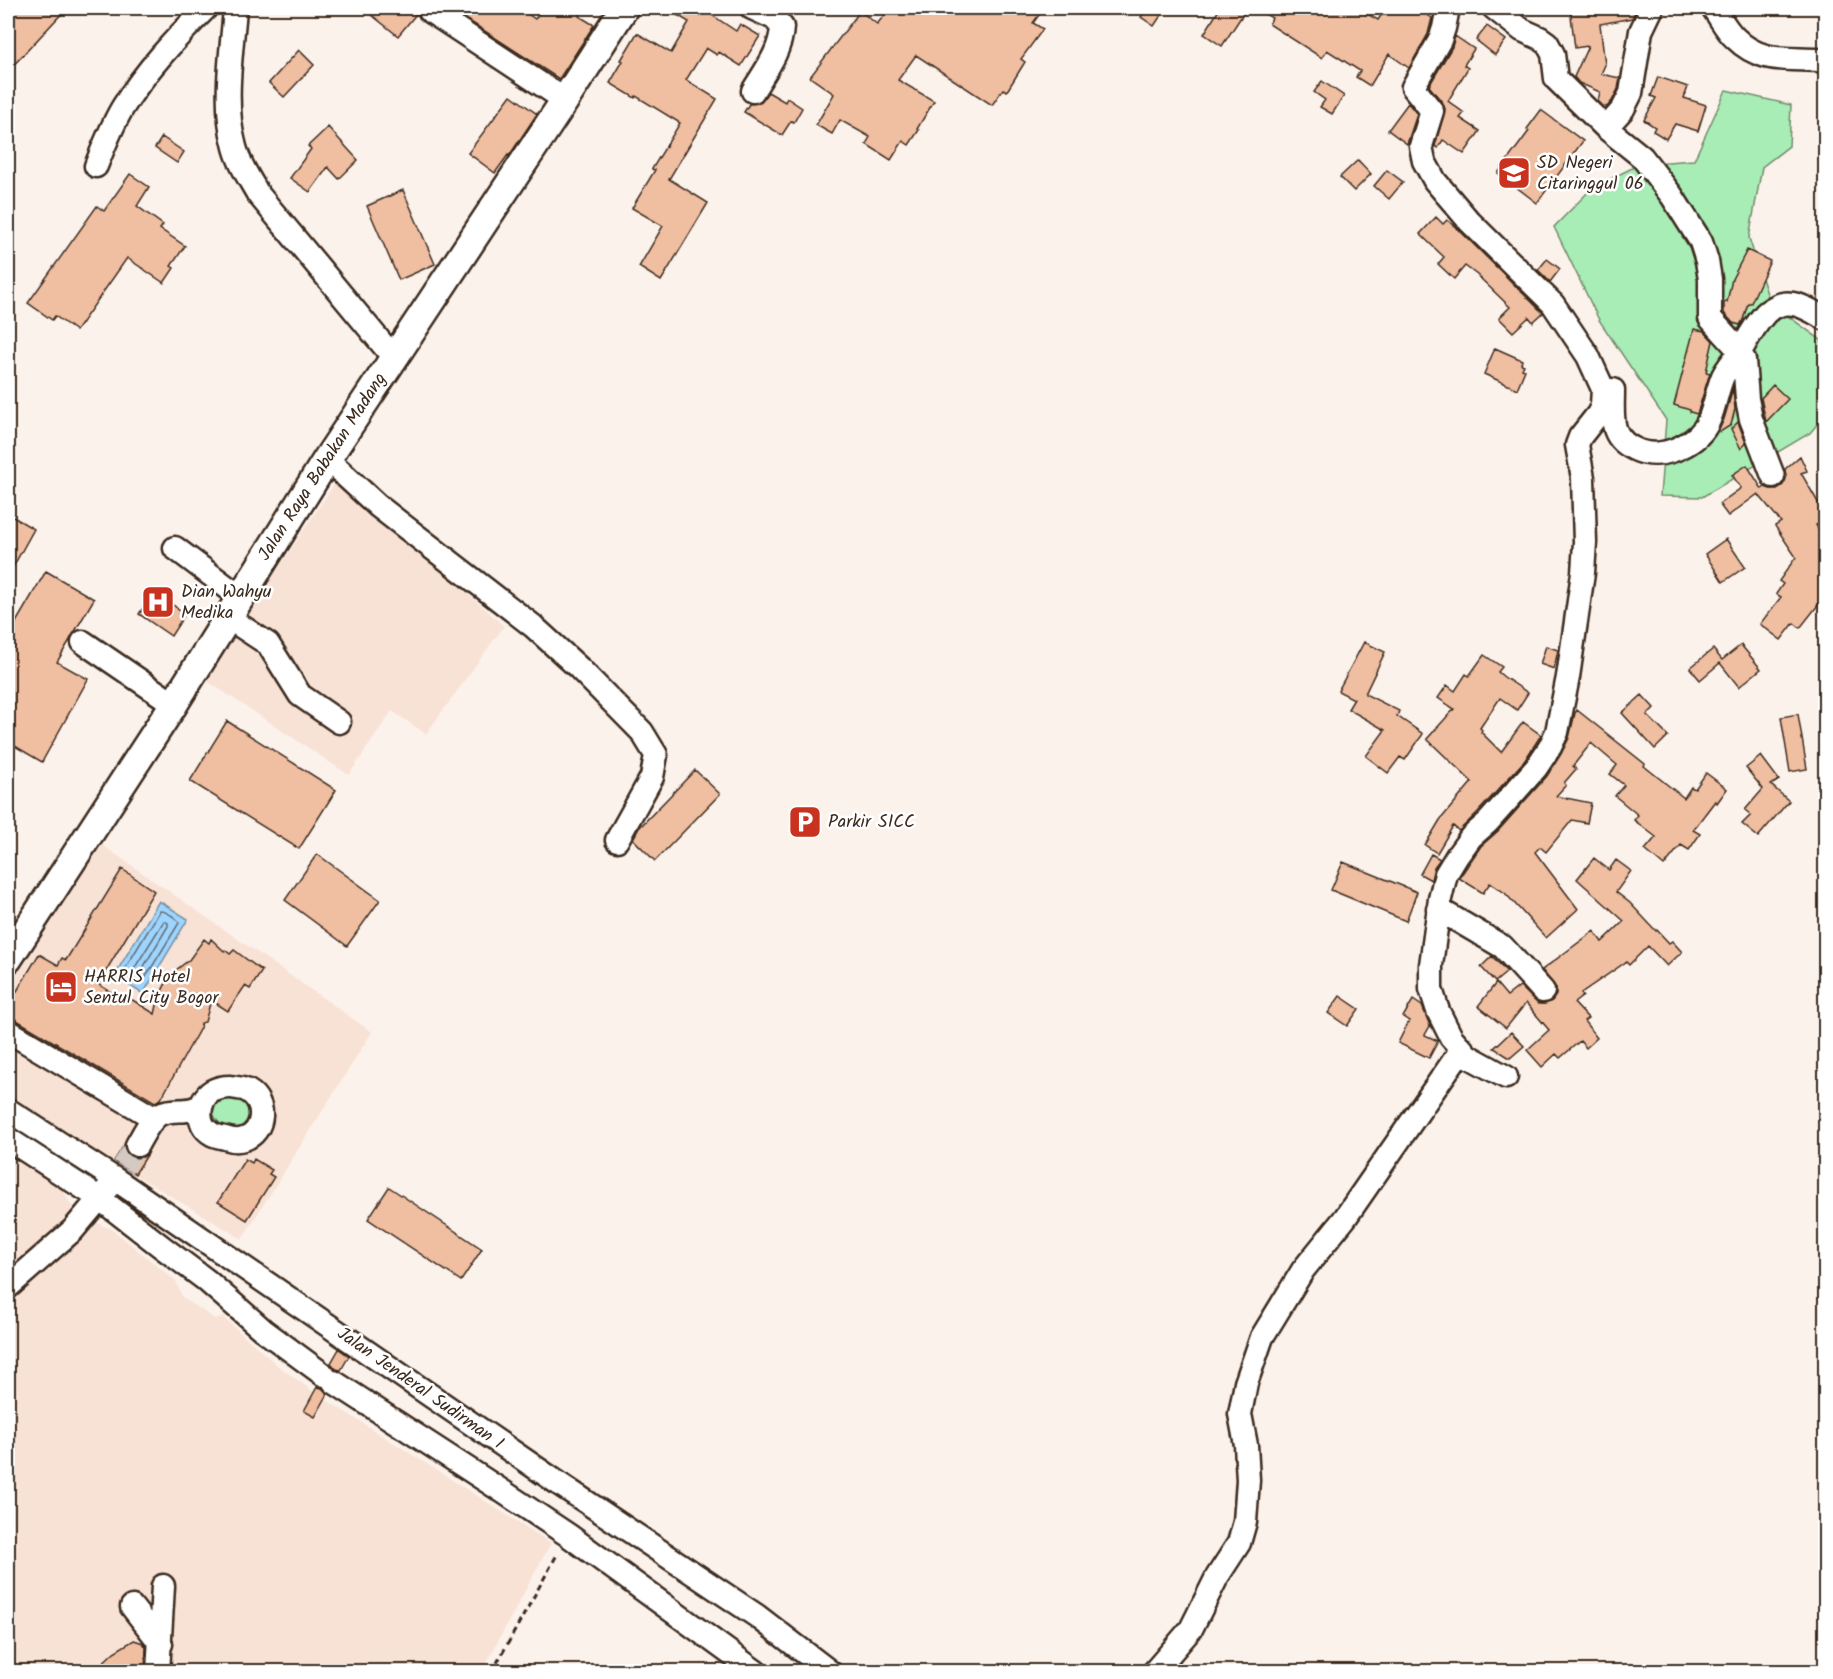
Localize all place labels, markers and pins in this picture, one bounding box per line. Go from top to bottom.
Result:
place label: SD Negeri Citaringgul 06 [1537,149,1644,199]
school or university icon: SD Negeri Citaringgul 06 [1496,155,1532,191]
place label: Dian Wahyu Medika [181,578,272,628]
hospital icon: Dian Wahyu Medika [140,584,176,620]
parking icon: Parkir SICC [787,804,823,840]
place label: Parkir SICC [828,808,915,837]
place label: HARRIS Hotel Sentul City Bogor [84,963,220,1013]
hotel icon: HARRIS Hotel Sentul City Bogor [43,969,79,1005]

